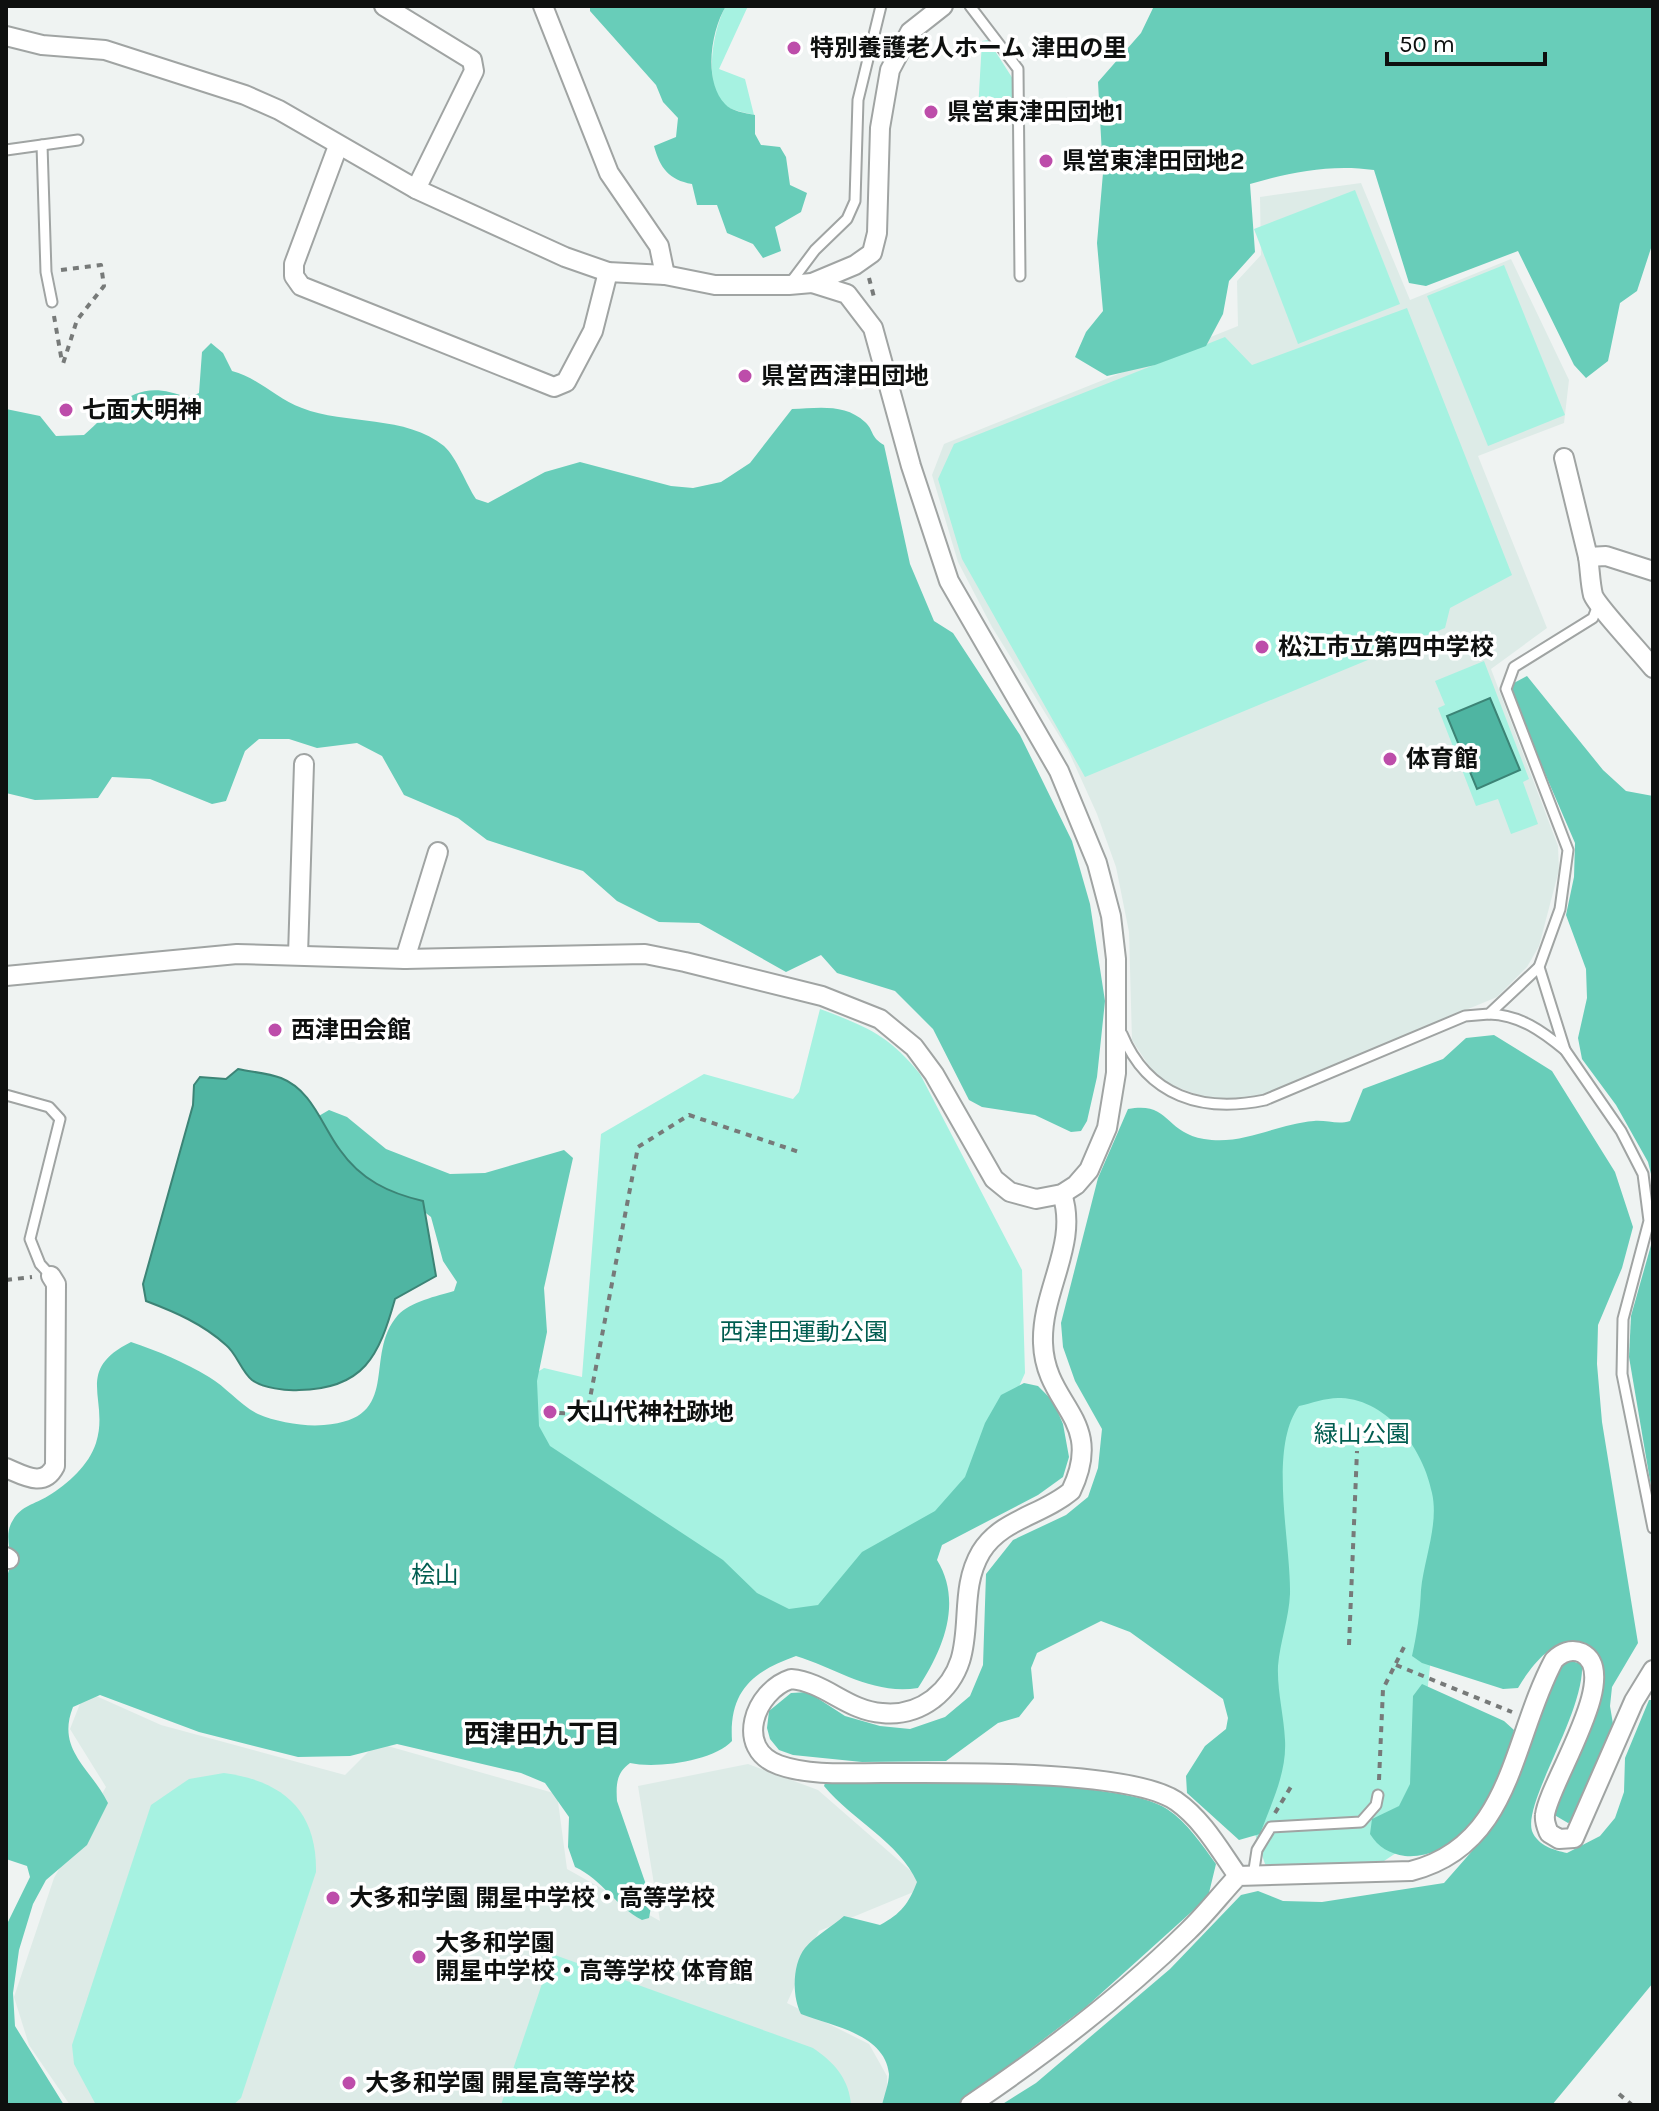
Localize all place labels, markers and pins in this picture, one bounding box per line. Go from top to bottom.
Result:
place label: 特別養護老人ホーム 津田の里 [810,34,1127,62]
marker: 特別養護老人ホーム 津田の里 [785,39,803,57]
place label: 県営東津田団地1 [947,98,1124,126]
marker: 県営東津田団地1 [922,103,940,121]
place label: 県営東津田団地2 [1062,147,1245,175]
marker: 県営東津田団地2 [1037,152,1055,170]
place label: 県営西津田団地 [761,362,929,390]
marker: 県営西津田団地 [736,367,754,385]
place label: 七面大明神 [82,396,202,424]
marker: 七面大明神 [57,401,75,419]
place label: 松江市立第四中学校 [1278,633,1494,661]
marker: 松江市立第四中学校 [1253,638,1271,656]
place label: 体育館 [1406,745,1478,773]
marker: 体育館 [1381,750,1399,768]
place label: 西津田会館 [291,1016,411,1044]
marker: 西津田会館 [266,1021,284,1039]
place label: 大山代神社跡地 [566,1398,734,1426]
marker: 大山代神社跡地 [541,1403,559,1421]
place label: 大多和学園 開星中学校・高等学校 [349,1884,715,1912]
marker: 大多和学園 開星中学校・高等学校 [324,1889,342,1907]
place label: 大多和学園 開星中学校・高等学校 体育館 [435,1929,753,1985]
marker: 大多和学園 開星中学校・高等学校 体育館 [410,1948,428,1966]
place label: 大多和学園 開星高等学校 [365,2069,635,2097]
marker: 大多和学園 開星高等学校 [340,2074,358,2092]

